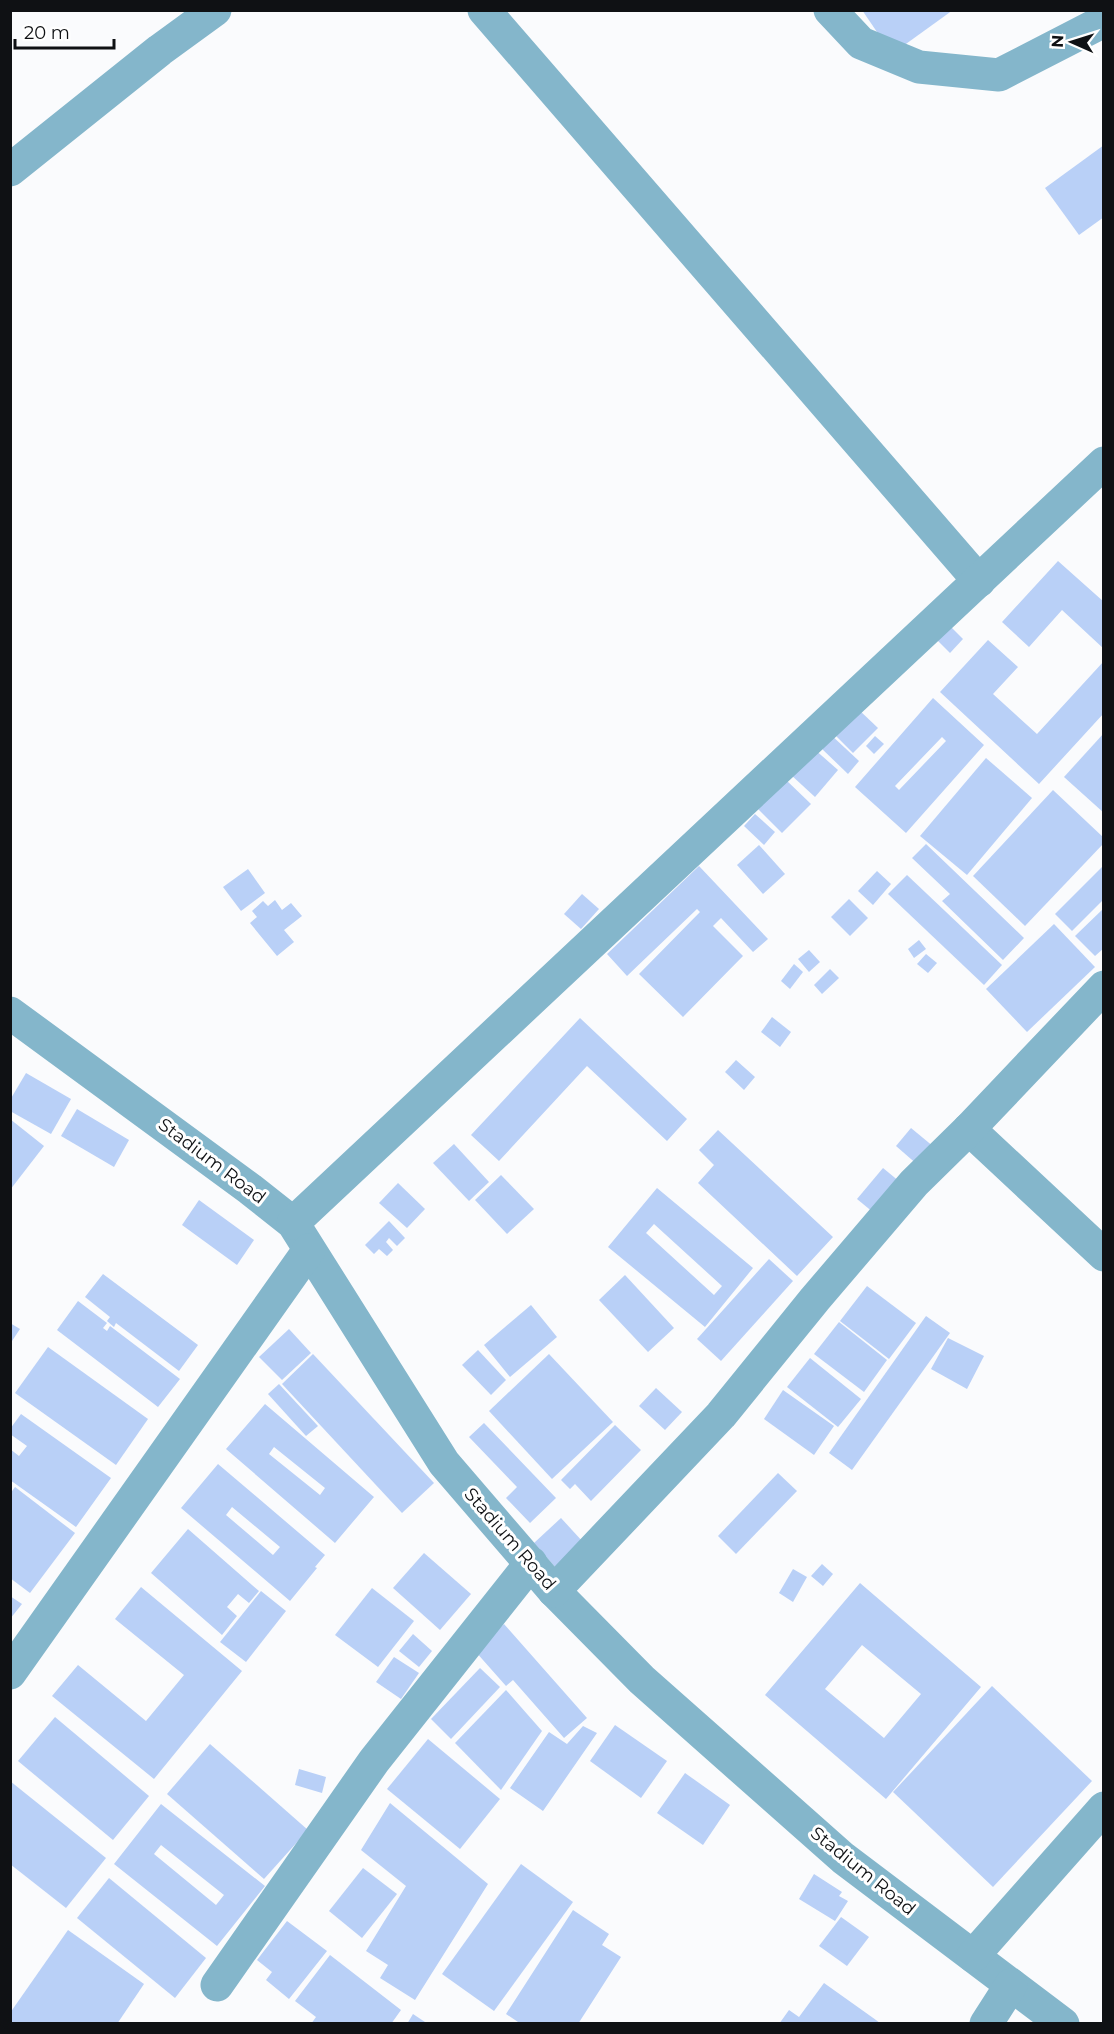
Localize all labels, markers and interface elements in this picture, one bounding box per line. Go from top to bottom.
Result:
scale bar [15,12,114,50]
north arrow [1042,12,1102,72]
text: 20 m [24,22,70,44]
text: N [1048,34,1067,48]
street label: Stadium Road [154,1114,270,1208]
street label: Stadium Road [459,1483,561,1595]
street label: Stadium Road [806,1822,920,1920]

